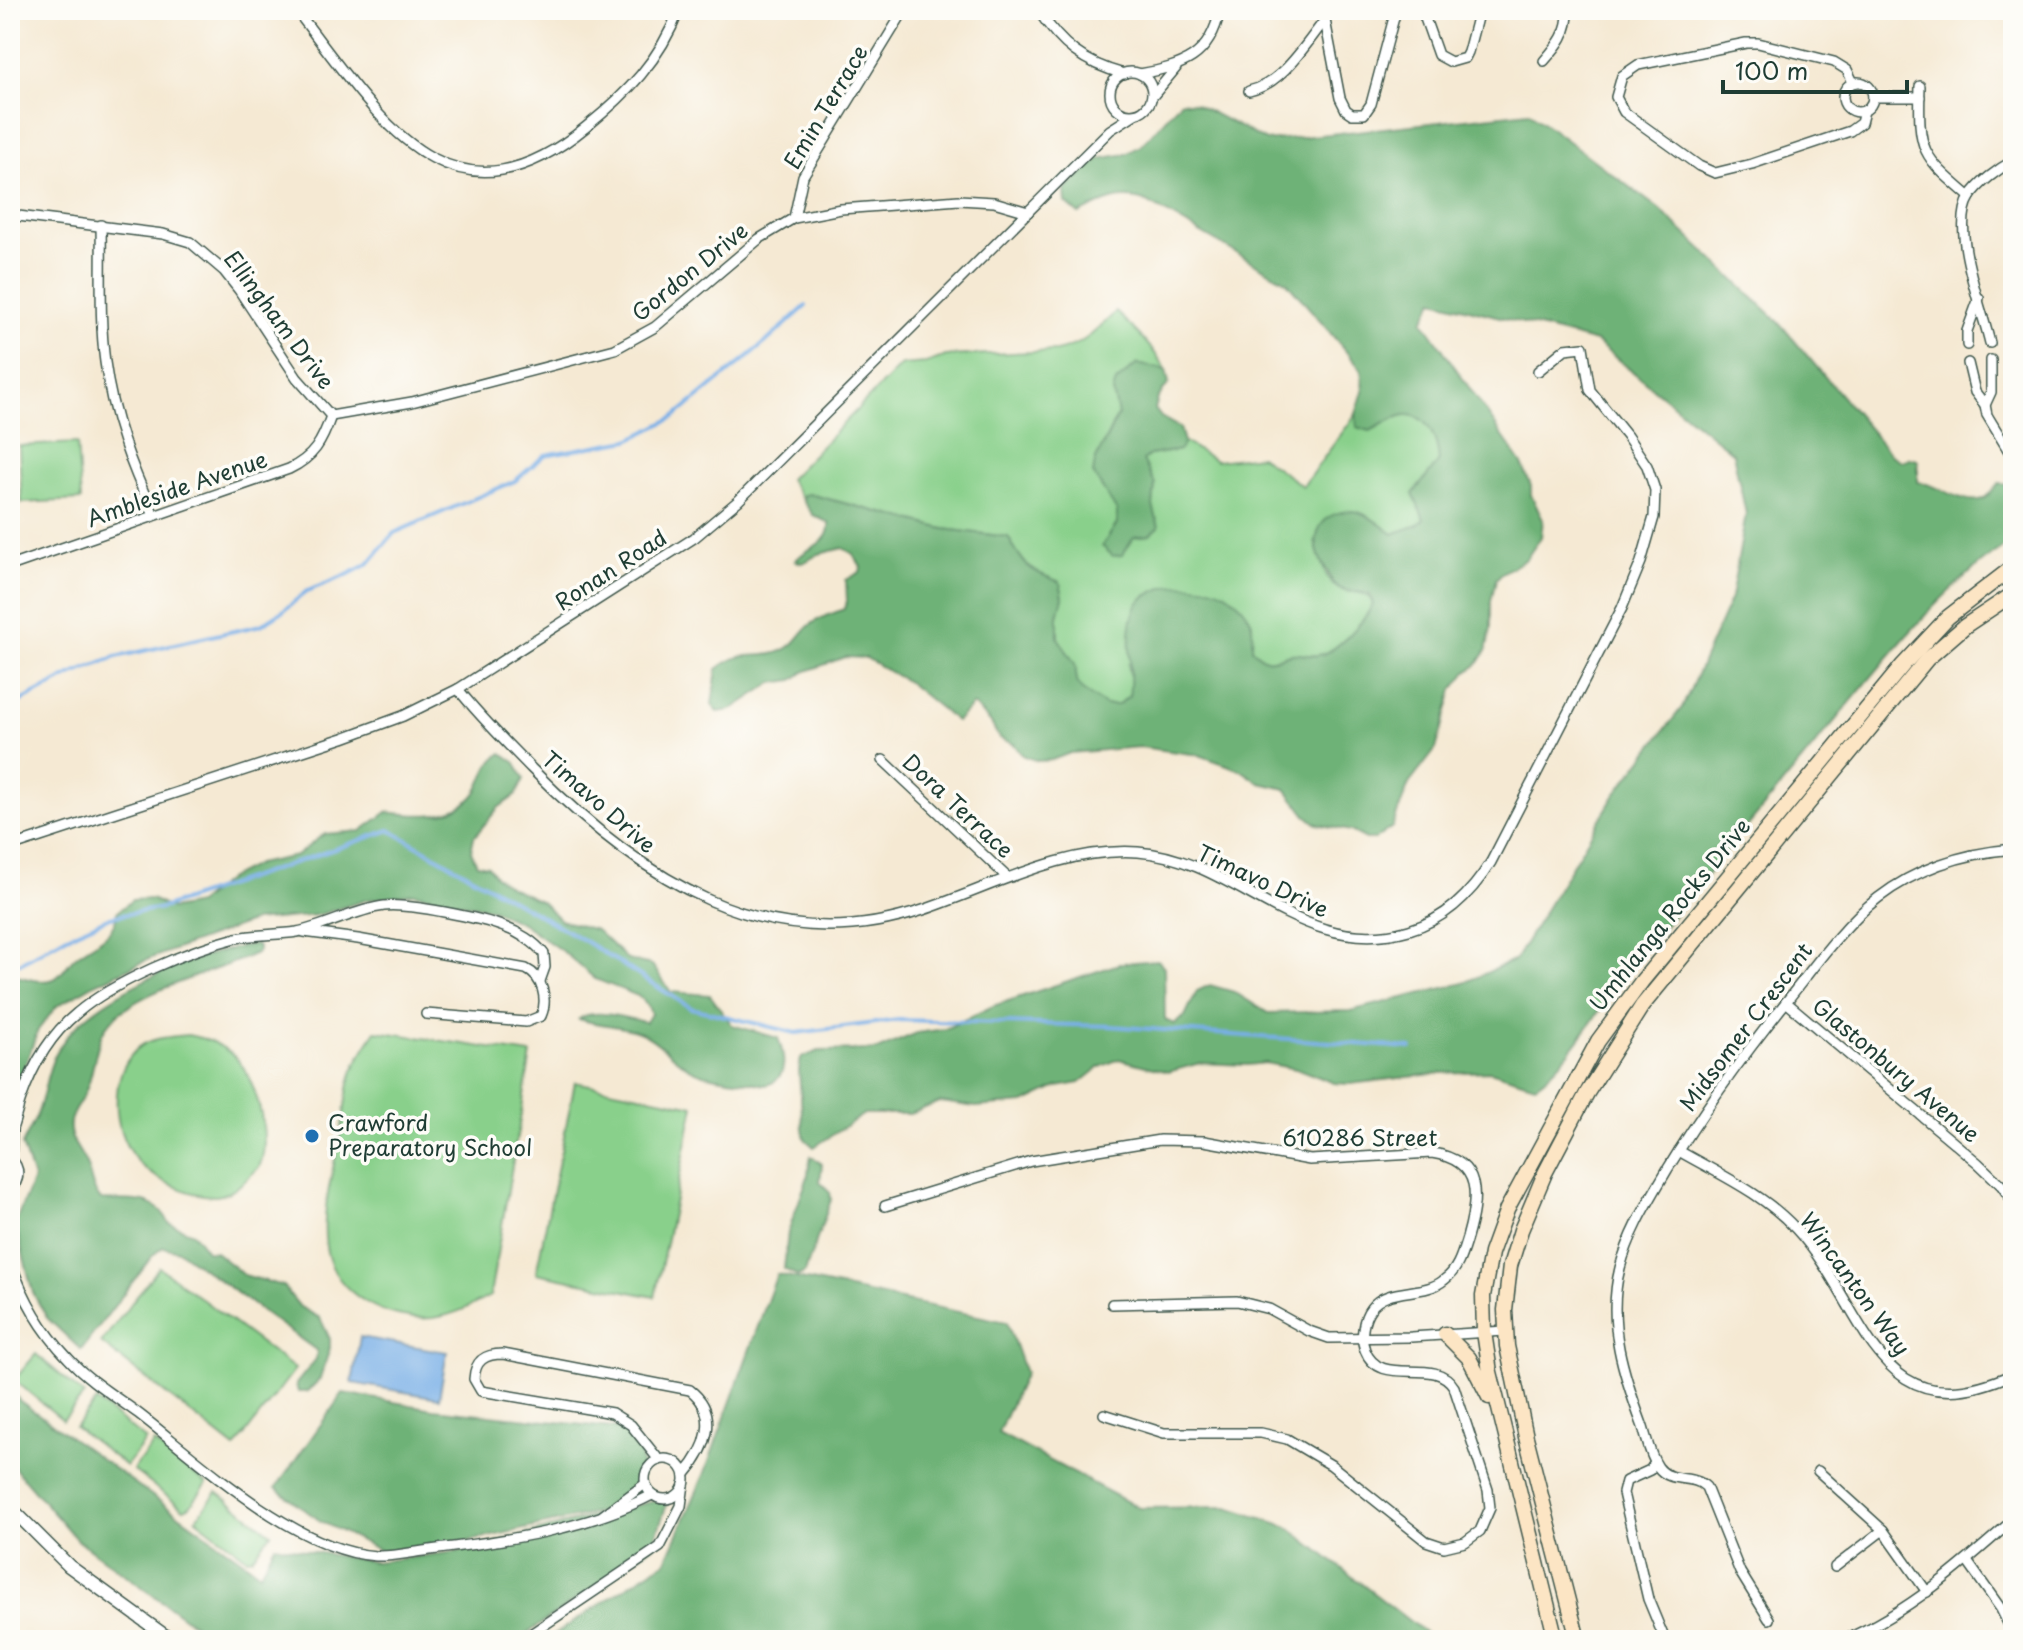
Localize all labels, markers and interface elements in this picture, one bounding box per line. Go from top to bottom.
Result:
street label: Emin Terrace [775,38,875,175]
scale bar [1723,44,1907,94]
text: 100 m [1735,52,1808,88]
street label: Gordon Drive [624,214,754,328]
street label: Ellingham Drive [217,243,343,395]
street label: Ambleside Avenue [82,441,271,534]
street label: Ronan Road [548,520,673,617]
street label: Timavo Drive [536,742,664,860]
street label: Dora Terrace [896,745,1022,865]
street label: Umhlanga Rocks Drive [1580,810,1757,1018]
street label: Timavo Drive [1192,835,1335,925]
street label: Midsomer Crescent [1670,935,1819,1117]
street label: Glastonbury Avenue [1806,989,1988,1149]
place label: Crawford Preparatory School [328,1105,532,1163]
street label: 610286 Street [1283,1120,1437,1153]
marker: Crawford Preparatory School [303,1127,321,1145]
street label: Wincanton Way [1793,1205,1920,1362]

